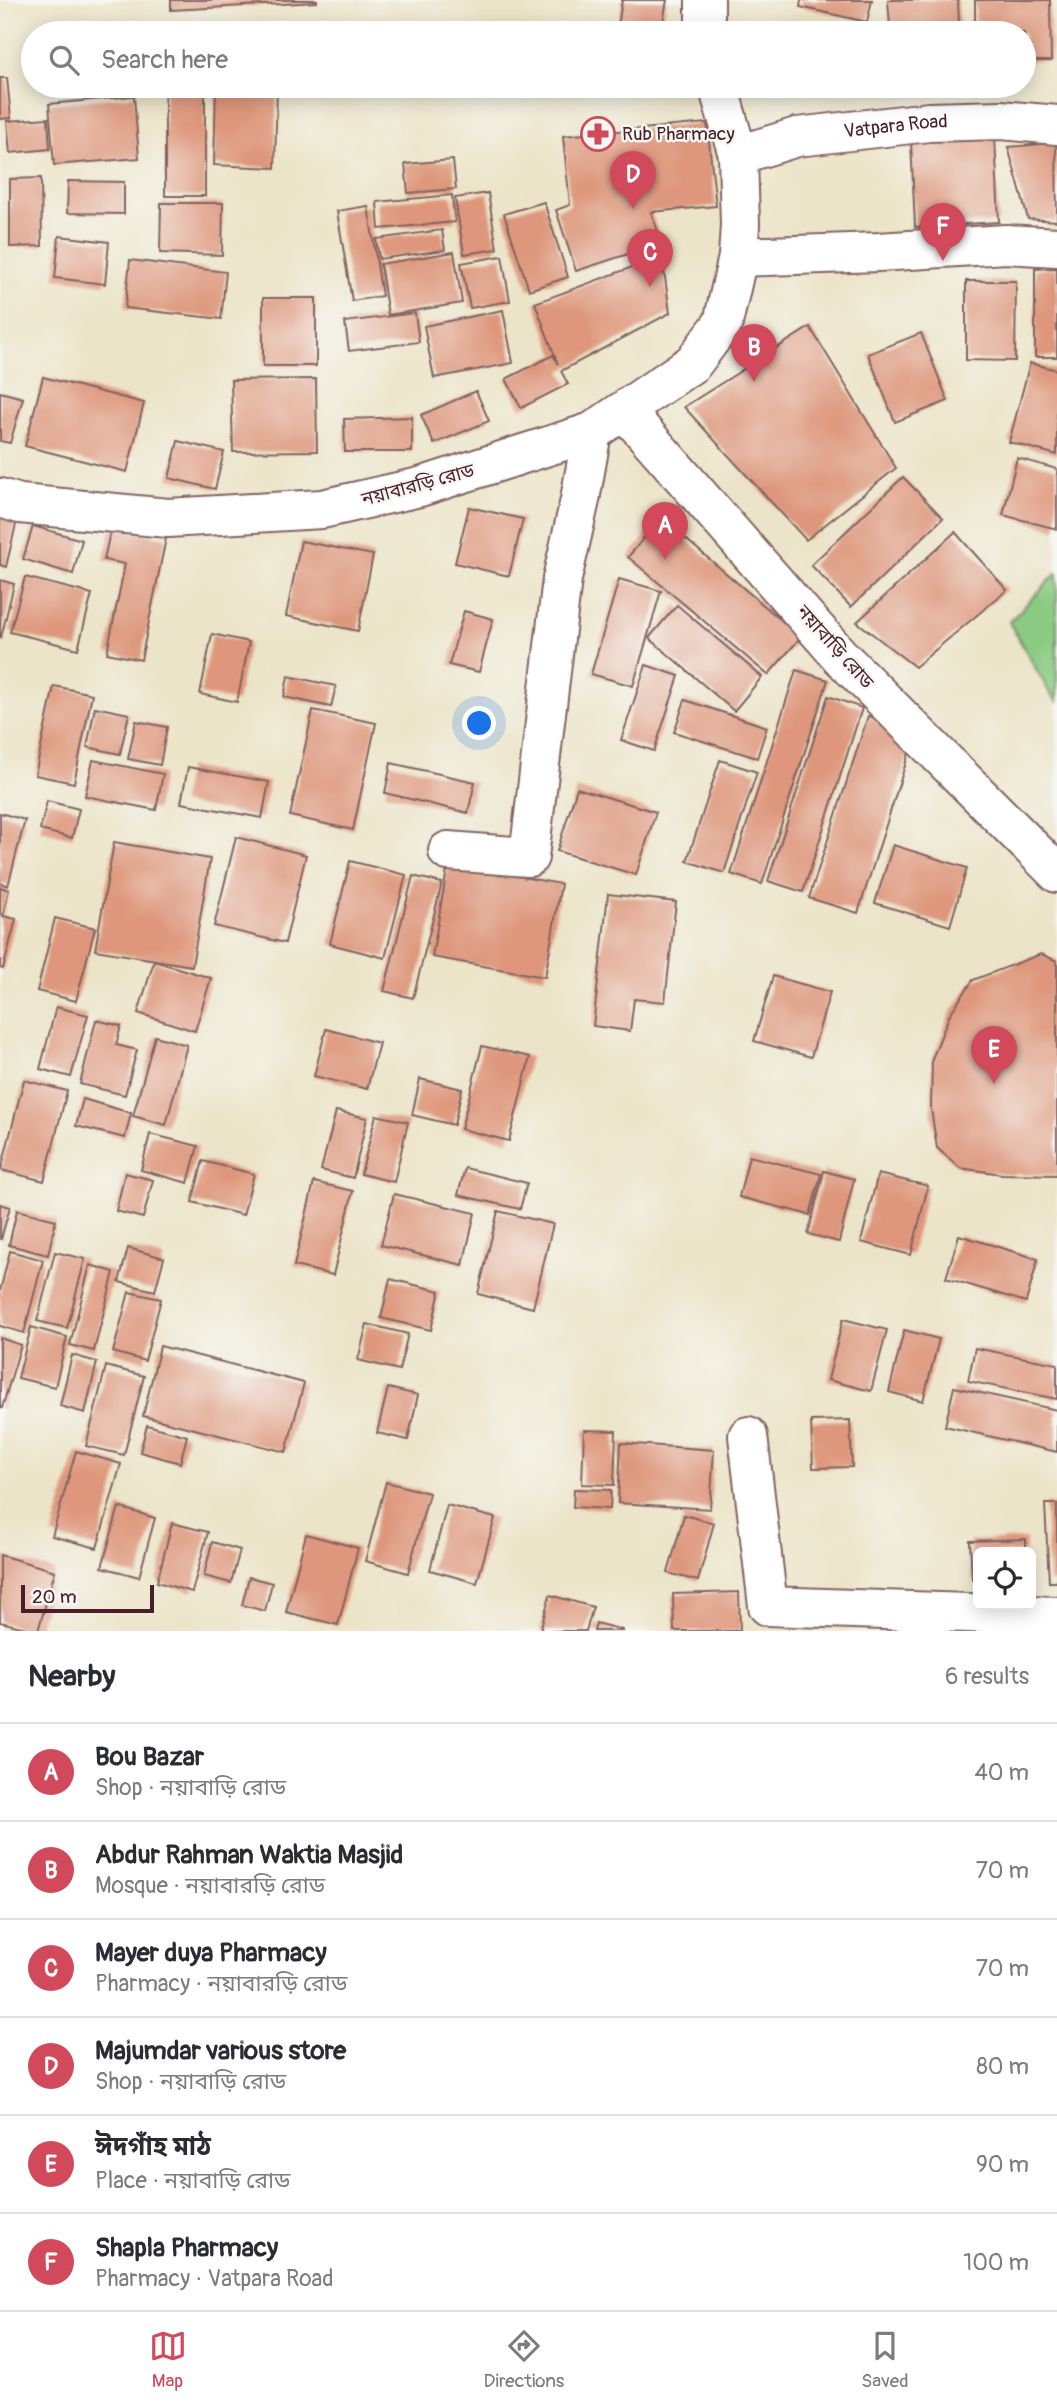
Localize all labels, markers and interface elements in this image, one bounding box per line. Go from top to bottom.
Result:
search box [21,21,1036,98]
icon: search [45,41,83,79]
text: Search here [101,44,228,76]
street label: Vatpara Road [843,109,948,144]
pharmacy icon: Rub Pharmacy [579,115,617,153]
place label: Rub Pharmacy [622,122,735,146]
pin: D [610,151,656,209]
pin: F [920,203,966,261]
pin: C [627,229,673,287]
pin: B [731,324,777,382]
street label: নয়াবারড়ি রোড [358,458,477,512]
pin: A [642,502,688,560]
street label: নয়াবাড়ি রোড [791,599,879,694]
your location [462,706,496,740]
pin: E [971,1026,1017,1084]
map controls [973,1547,1036,1610]
button: locate [973,1547,1036,1610]
scale bar [21,1582,154,1614]
text: 20 m [32,1585,77,1609]
text: Nearby [28,1658,115,1695]
text: 6 results [945,1662,1029,1691]
text: Bou Bazar [95,1741,204,1773]
text: A [44,1758,58,1787]
text: 40 m [975,1758,1029,1787]
text: Shop · নয়াবাড়ি রোড [95,1773,286,1802]
text: Abdur Rahman Waktia Masjid [95,1839,403,1871]
text: B [44,1856,58,1885]
text: 70 m [976,1856,1029,1885]
text: Mosque · নয়াবারড়ি রোড [95,1871,325,1900]
text: Mayer duya Pharmacy [95,1937,326,1969]
text: C [44,1954,58,1983]
text: 70 m [976,1954,1029,1983]
text: Pharmacy · নয়াবারড়ি রোড [95,1969,347,1998]
text: Majumdar various store [95,2035,346,2067]
text: D [44,2052,58,2081]
text: 80 m [976,2052,1029,2081]
text: Shop · নয়াবাড়ি রোড [95,2067,286,2096]
text: ঈদগাঁহ মাঠ [95,2131,211,2163]
text: E [45,2150,57,2179]
text: 90 m [976,2150,1029,2179]
text: Place · নয়াবাড়ি রোড [95,2166,290,2195]
text: Shapla Pharmacy [95,2232,278,2264]
text: F [44,2248,58,2277]
text: 100 m [963,2248,1029,2277]
text: Pharmacy · Vatpara Road [95,2264,334,2293]
tab: Map [149,2327,187,2393]
tab: Directions [484,2327,564,2393]
tab: Saved [861,2327,908,2393]

